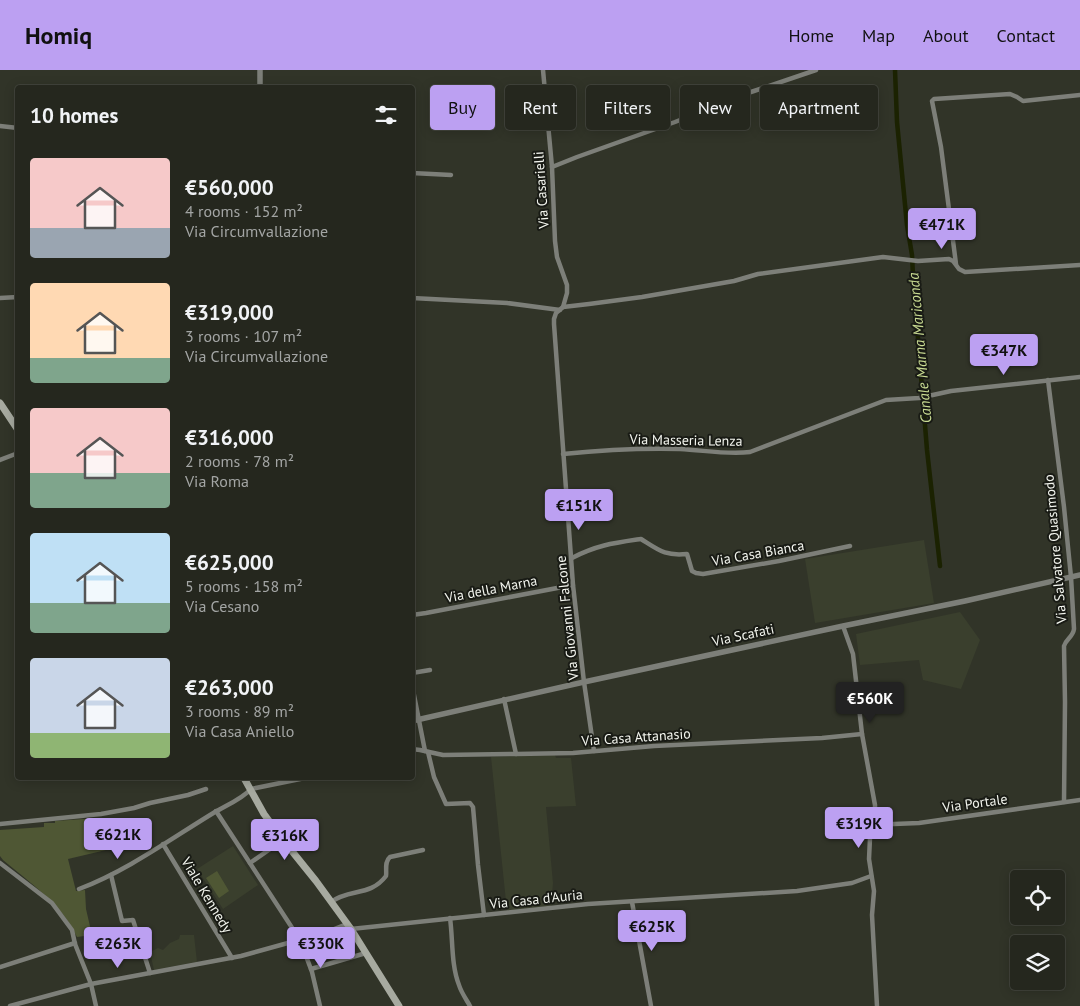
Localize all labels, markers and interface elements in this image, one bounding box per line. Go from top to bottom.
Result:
text: Homiq [25,20,92,51]
text: Home [788,24,834,47]
text: Map [862,24,895,47]
text: About [923,24,969,47]
text: Contact [997,24,1055,47]
chip: Buy [430,85,495,130]
chip: Rent [505,85,576,130]
chip: Filters [586,85,670,130]
chip: New [680,85,750,130]
chip: Apartment [760,85,878,130]
icon: filters [372,101,400,129]
text: 10 homes [30,102,118,129]
street label: Via Casarielli [529,151,553,230]
text: €560,000 [185,174,274,201]
icon: home [70,178,130,238]
text: 4 rooms · 152 m² [185,201,303,221]
pin: €471K [907,208,977,250]
text: €471K [919,214,965,234]
text: Via Circumvallazione [185,221,328,241]
water label: Canale Marna Mariconda [903,271,936,424]
text: €319,000 [185,299,274,326]
icon: home [70,303,130,363]
text: 3 rooms · 107 m² [185,326,302,346]
pin: €347K [969,334,1039,376]
text: €347K [981,340,1027,360]
text: Via Circumvallazione [185,346,328,366]
text: €316,000 [185,424,274,451]
icon: home [70,428,130,488]
street label: Via Masseria Lenza [628,430,743,450]
text: 2 rooms · 78 m² [185,451,294,471]
text: Via Roma [185,471,249,491]
street label: Via Salvatore Quasimodo [1040,474,1071,625]
pin: €151K [544,488,614,531]
text: €151K [556,495,602,515]
street label: Via Casa Bianca [709,536,806,570]
text: €625,000 [185,549,274,576]
icon: home [70,553,130,613]
street label: Via Giovanni Falcone [552,555,583,682]
street label: Via della Marna [443,571,539,607]
text: 5 rooms · 158 m² [185,576,303,596]
text: Via Cesano [185,596,259,616]
street label: Via Scafati [709,620,776,651]
text: €263,000 [185,674,274,701]
icon: home [70,678,130,738]
pin: €560K [835,682,905,724]
text: €560K [847,688,893,708]
text: 3 rooms · 89 m² [185,701,294,721]
text: Via Casa Aniello [185,721,294,741]
street label: Via Casa Attanasio [580,724,691,750]
street label: Via Portale [940,790,1009,817]
pin: €319K [824,806,894,849]
text: €319K [836,813,882,833]
pin: €621K [83,818,153,860]
pin: €316K [250,818,320,861]
text: €621K [95,824,141,844]
text: €316K [262,825,308,845]
street label: Viale Kennedy [177,853,237,936]
map controls [1010,870,1065,990]
button: locate [1010,870,1065,925]
street label: Via Casa d'Auria [487,885,584,913]
pin: €625K [617,910,687,952]
text: €625K [629,916,675,936]
pin: €263K [83,926,153,969]
pin: €330K [286,926,356,969]
text: €263K [95,933,141,953]
text: €330K [298,933,344,953]
button: layers [1010,935,1065,990]

